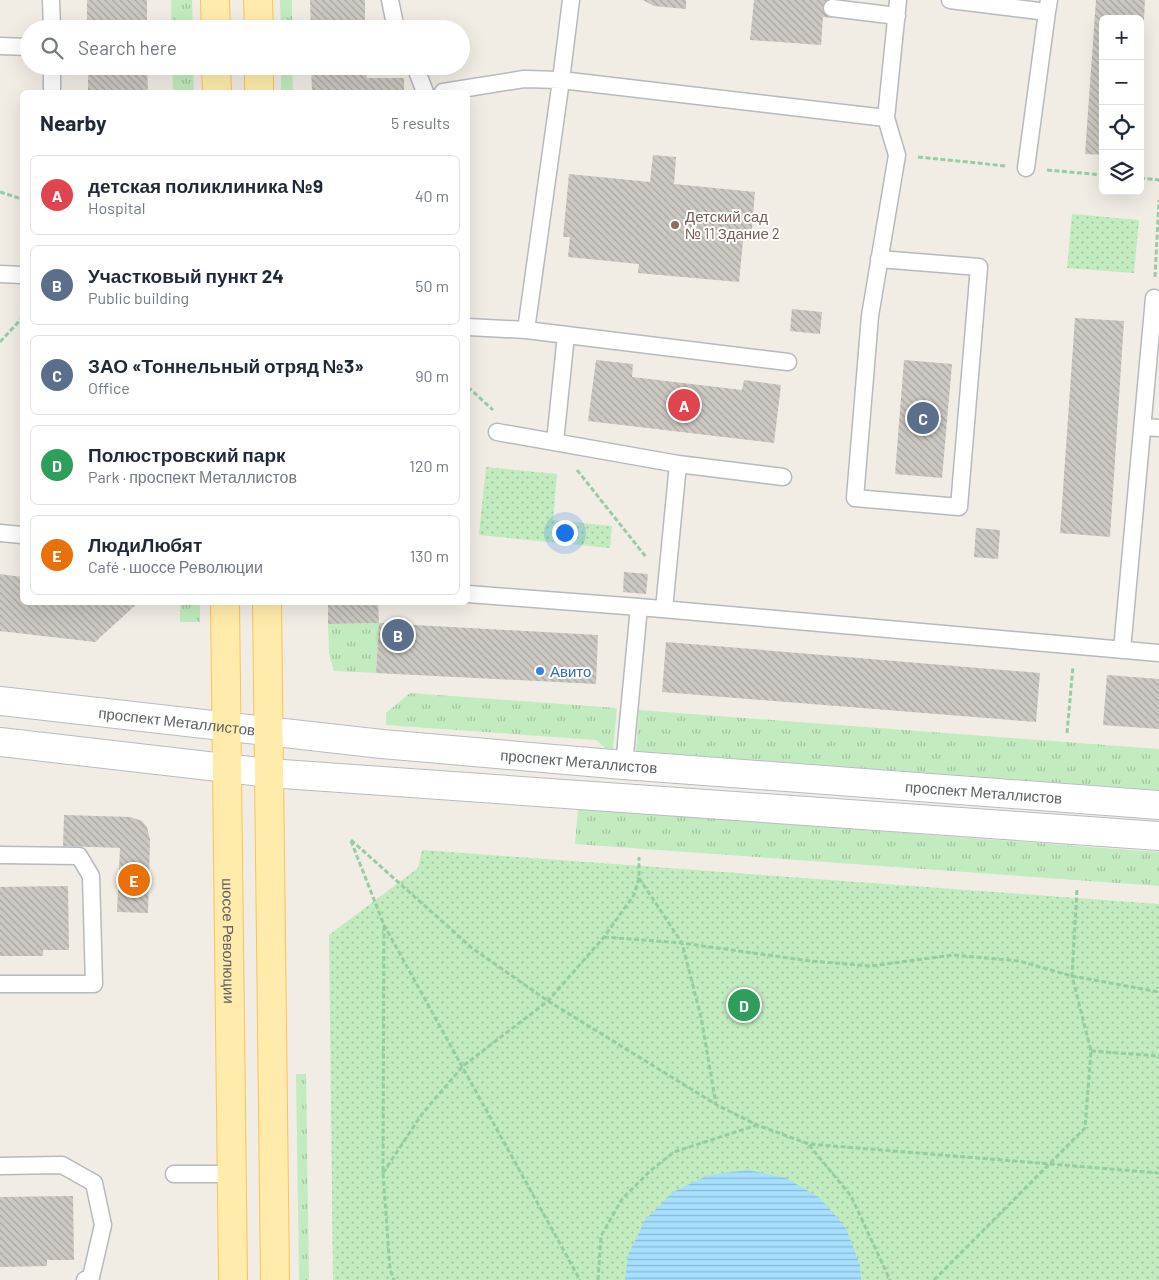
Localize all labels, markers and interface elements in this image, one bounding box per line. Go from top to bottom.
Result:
map controls [1099,15,1144,195]
button: + [1099,15,1144,60]
search box [20,20,470,75]
icon: search [38,34,66,62]
text: Search here [78,36,177,59]
button: − [1099,60,1144,105]
button: locate [1099,105,1144,150]
text: Nearby [40,110,106,135]
text: 5 results [391,113,450,132]
button: layers [1099,150,1144,195]
text: детская поликлиника №9 [88,174,323,197]
text: A [52,186,62,205]
text: 40 m [415,186,449,205]
text: Hospital [88,198,145,217]
place label: Детский сад № 11 Здание 2 [685,207,780,242]
marker: Детский сад № 11 Здание 2 [669,219,681,231]
text: Участковый пункт 24 [88,264,284,287]
text: B [52,276,62,295]
text: 50 m [415,276,449,295]
text: Public building [88,288,189,307]
text: ЗАО «Тоннельный отряд №3» [88,354,364,377]
text: C [52,366,62,385]
text: 90 m [415,366,449,385]
text: Office [88,378,130,397]
pin: A [668,386,700,424]
pin: C [907,399,939,437]
text: Полюстровский парк [88,443,286,466]
text: D [52,456,62,475]
text: 120 m [409,456,449,475]
text: Park · проспект Металлистов [88,467,297,486]
your location [552,520,578,546]
text: ЛюдиЛюбят [88,533,202,556]
text: E [52,546,62,565]
text: 130 m [410,546,449,565]
text: Café · шоссе Революции [88,557,263,576]
pin: B [382,616,414,654]
place label: Авито [550,662,591,680]
marker: Авито [534,665,546,677]
street label: проспект Металлистов [98,703,256,739]
street label: проспект Металлистов [500,745,658,776]
street label: проспект Металлистов [905,777,1063,807]
pin: E [118,861,150,899]
street label: шоссе Революции [219,878,239,1004]
pin: D [728,986,760,1024]

